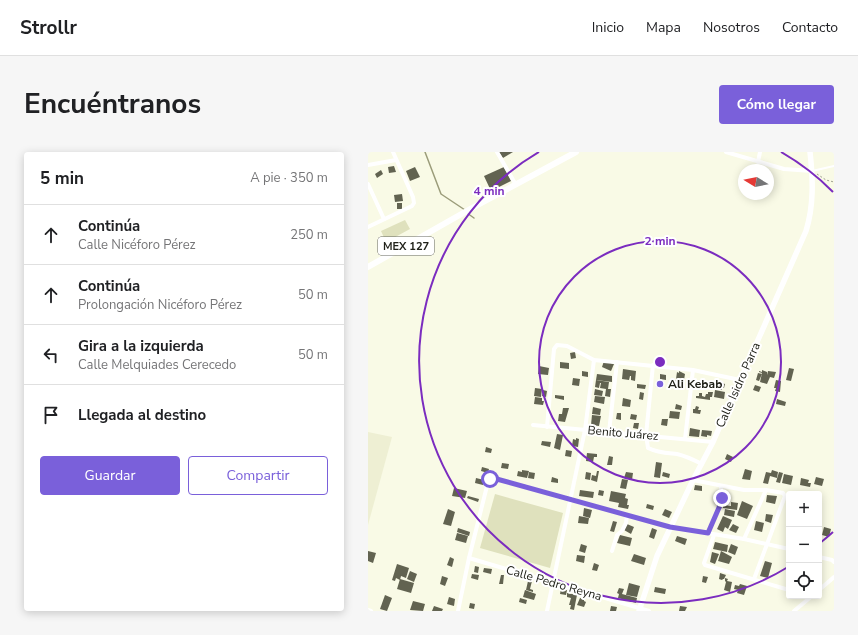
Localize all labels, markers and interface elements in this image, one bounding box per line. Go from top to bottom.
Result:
text: Strollr [20,15,77,41]
text: Inicio [592,18,624,37]
text: Mapa [646,18,681,37]
text: Nosotros [703,18,760,37]
text: Contacto [782,18,838,37]
text: Encuéntranos [24,85,201,123]
button: Cómo llegar [719,85,834,124]
north arrow [738,164,774,200]
text: 5 min [40,167,84,190]
text: A pie · 350 m [250,169,328,187]
text: 4 min [473,183,505,199]
text: Continúa [78,216,140,236]
icon: ahead [40,224,62,246]
text: 250 m [290,226,328,244]
text: 2 min [644,233,676,249]
text: Calle Nicéforo Pérez [78,236,196,254]
road number: MEX 127 [378,237,434,255]
text: Continúa [78,276,140,296]
icon: ahead [40,284,62,306]
text: 50 m [298,286,328,304]
text: Prolongación Nicéforo Pérez [78,296,242,314]
text: Gira a la izquierda [78,336,204,356]
street label: Calle Isidro Parra [712,340,764,430]
icon: left [40,344,62,366]
text: 50 m [298,346,328,364]
centre of rings [653,355,667,369]
text: Calle Melquiades Cerecedo [78,356,236,374]
place label: Ali Kebab [668,376,722,392]
marker: Ali Kebab [655,379,665,389]
icon: arrive [40,404,62,426]
text: Llegada al destino [78,405,206,425]
street label: Benito Juárez [587,422,660,444]
button: Guardar [40,456,180,495]
button: Compartir [188,456,328,495]
route start [481,470,499,488]
route end [713,489,731,507]
map controls [786,491,822,599]
button: + [786,491,822,527]
button: − [786,527,822,563]
street label: Calle Pedro Reyna [504,562,604,604]
button: locate [786,563,822,599]

